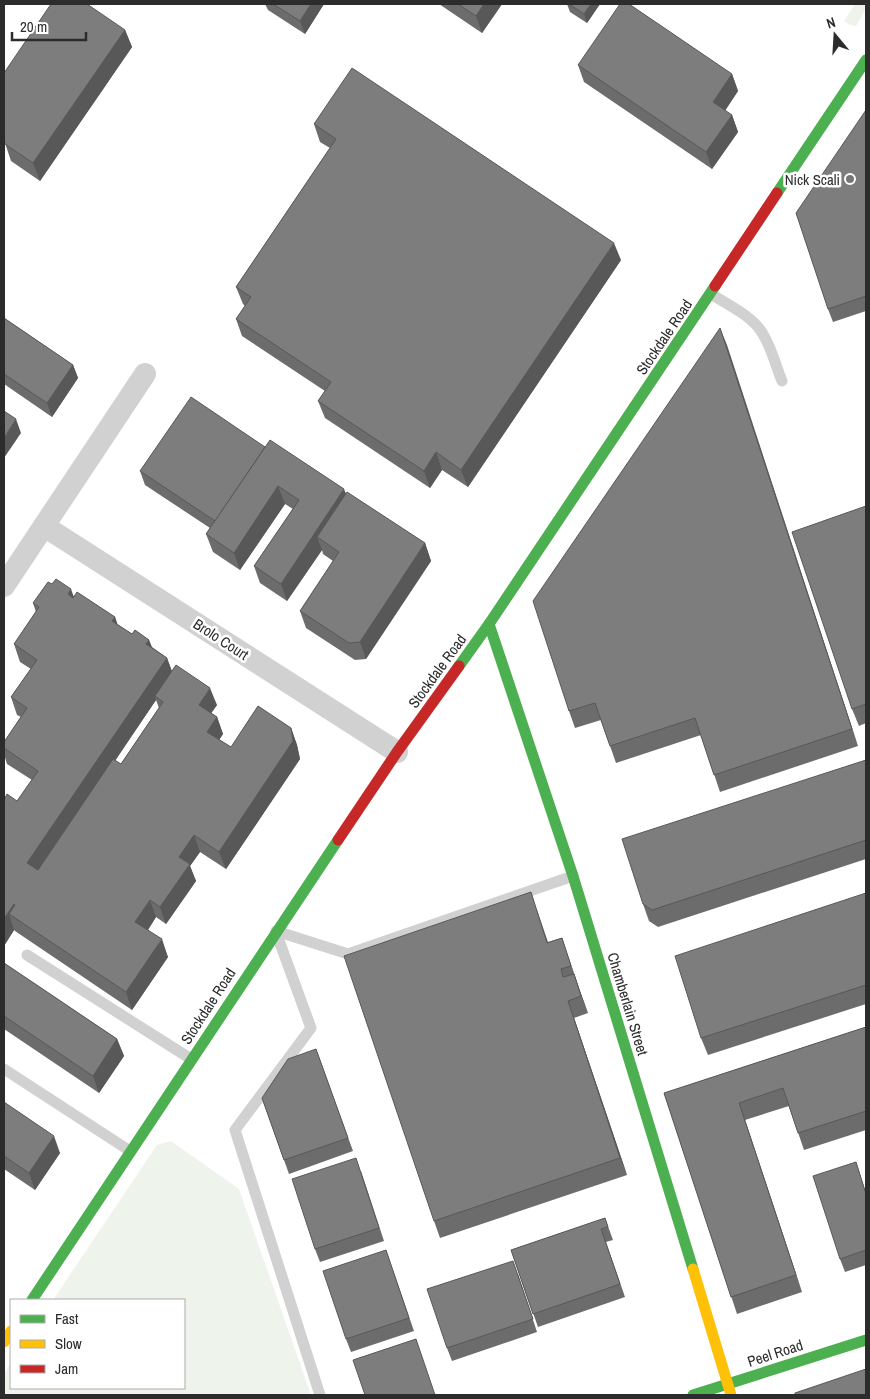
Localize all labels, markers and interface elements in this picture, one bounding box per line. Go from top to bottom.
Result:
scale bar [12,10,86,42]
north arrow [810,10,860,60]
text: N [824,13,838,32]
text: 20 m [20,16,47,37]
place label: Nick Scali [785,169,840,190]
marker: Nick Scali [844,173,856,185]
street label: Stockdale Road [631,295,697,379]
street label: Brolo Court [189,613,253,665]
street label: Stockdale Road [403,630,471,712]
street label: Chamberlain Street [602,950,654,1059]
street label: Stockdale Road [176,964,240,1048]
legend [10,1299,185,1389]
text: Fast [55,1308,79,1329]
text: Slow [55,1333,82,1354]
street label: Peel Road [744,1334,806,1372]
text: Jam [55,1358,78,1379]

